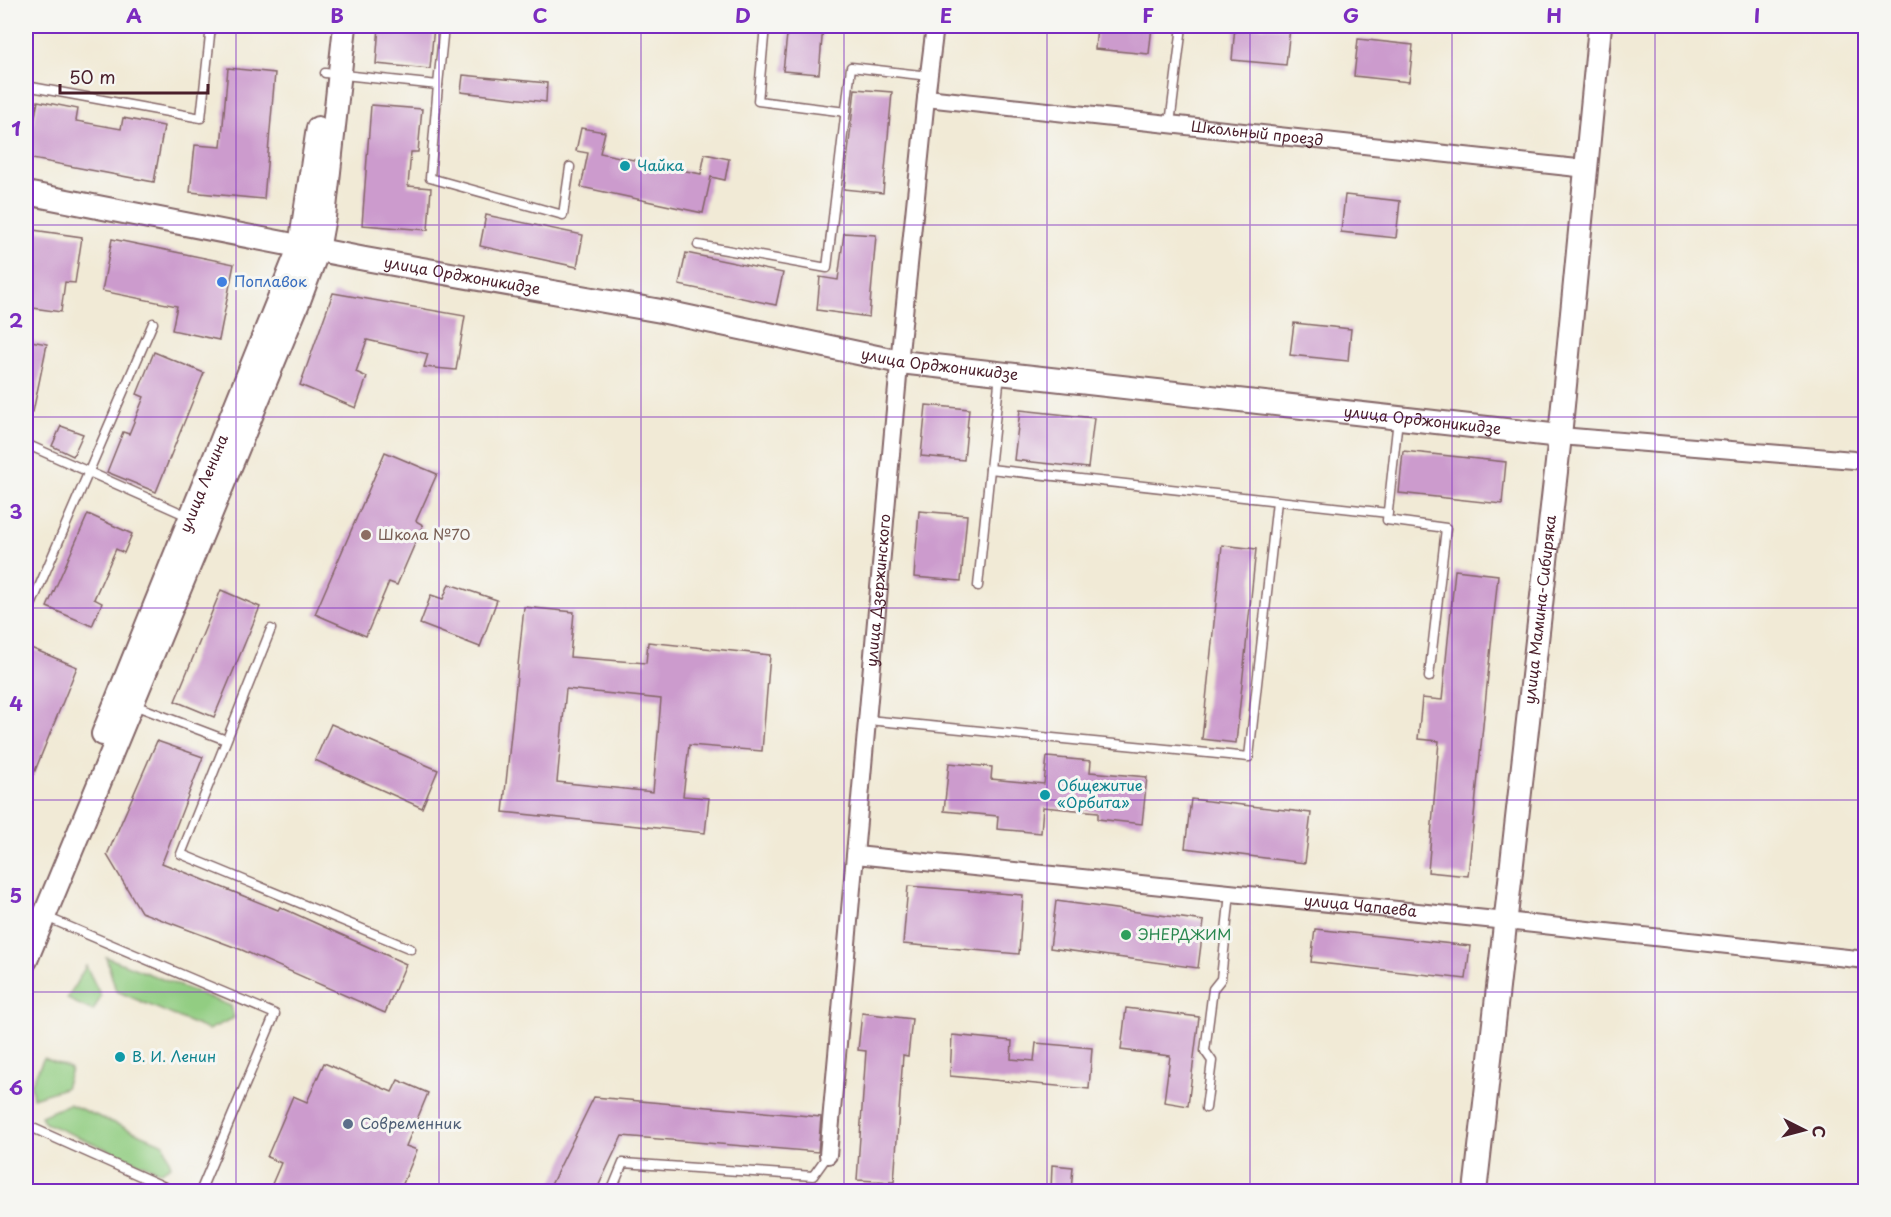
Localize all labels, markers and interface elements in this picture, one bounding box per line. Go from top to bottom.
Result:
text: A [126,0,142,30]
text: B [330,0,344,30]
text: C [532,0,548,30]
text: D [735,0,751,30]
text: E [940,0,952,30]
text: F [1142,0,1154,30]
text: G [1343,0,1359,30]
text: H [1546,0,1562,30]
text: I [1754,0,1760,30]
scale bar [60,57,208,95]
text: 50 m [69,63,116,90]
text: 1 [11,113,21,143]
street label: Школьный проезд [1190,114,1325,151]
place label: Чайка [637,153,685,176]
marker: Чайка [618,159,632,173]
street label: улица Орджоникидзе [382,250,542,300]
place label: Поплавок [234,269,307,292]
marker: Поплавок [215,275,229,289]
text: 2 [9,305,23,335]
street label: улица Орджоникидзе [859,341,1020,385]
street label: улица Орджоникидзе [1343,399,1503,439]
street label: улица Ленина [173,430,233,536]
text: 3 [9,496,23,526]
street label: улица Дзержинского [859,513,896,668]
street label: улица Мамина-Сибиряка [1517,513,1561,705]
place label: Школа №70 [378,522,470,545]
marker: Школа №70 [359,528,373,542]
text: 4 [9,688,23,718]
place label: Общежитие «Орбита» [1057,773,1143,813]
marker: Общежитие «Орбита» [1038,788,1052,802]
text: 5 [10,880,22,910]
street label: улица Чапаева [1303,888,1419,922]
place label: ЭНЕРДЖИМ [1138,922,1231,945]
marker: ЭНЕРДЖИМ [1119,928,1133,942]
place label: В. И. Ленин [132,1044,216,1067]
marker: В. И. Ленин [113,1050,127,1064]
text: 6 [9,1072,23,1102]
north arrow [1774,1100,1834,1160]
place label: Современник [360,1111,461,1134]
marker: Современник [341,1117,355,1131]
text: С [1807,1124,1832,1139]

